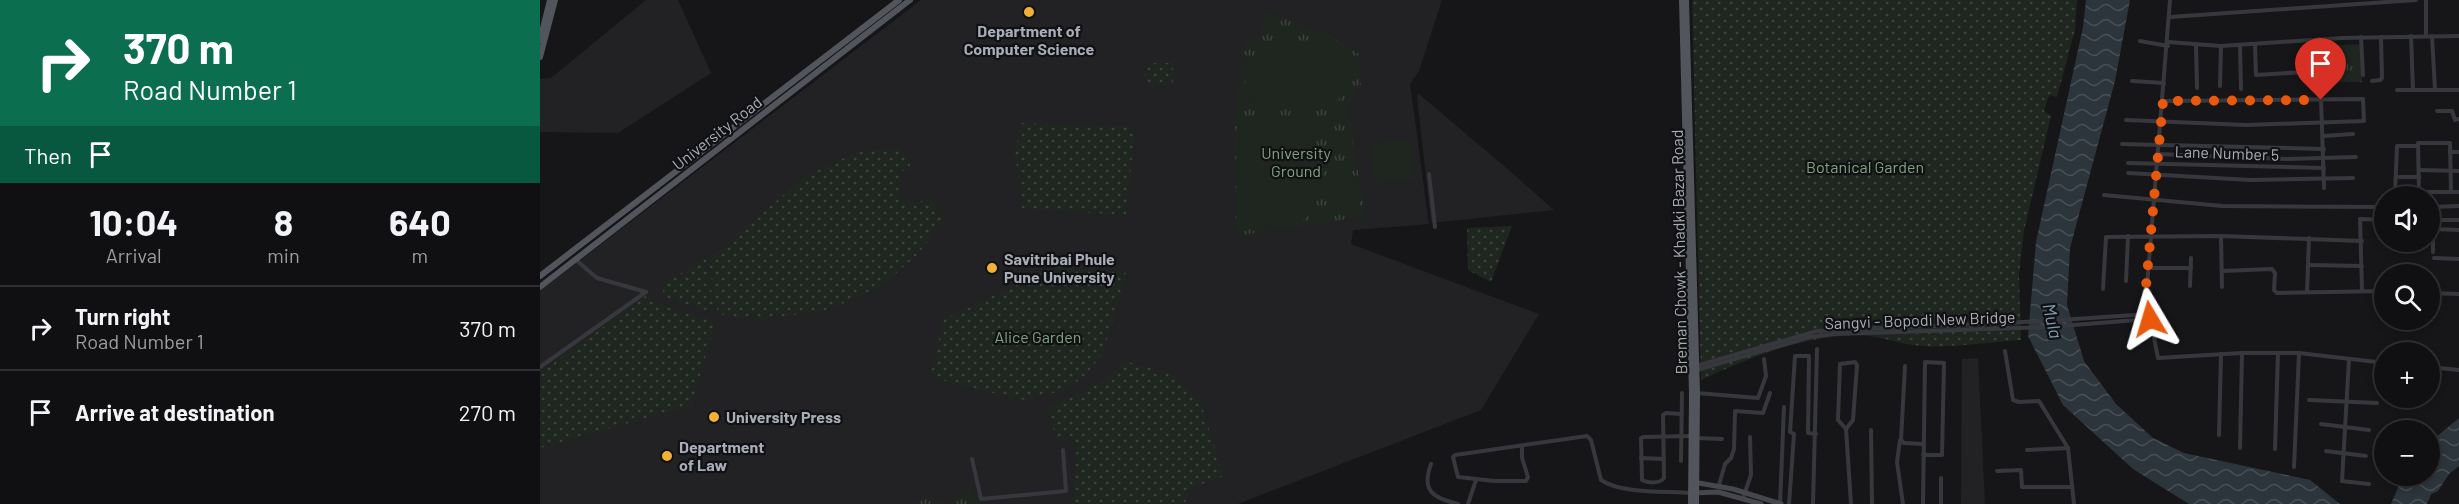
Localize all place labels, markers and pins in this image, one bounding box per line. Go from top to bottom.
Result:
marker: Department of Computer Science [1022,5,1036,19]
place label: Department of Computer Science [964,21,1095,58]
pin [2295,38,2346,100]
place label: Savitribai Phule Pune University [1004,249,1115,286]
marker: Savitribai Phule Pune University [985,261,999,275]
place label: University Press [726,407,841,426]
marker: University Press [707,410,721,424]
place label: Department of Law [679,437,764,474]
marker: Department of Law [660,449,674,463]

